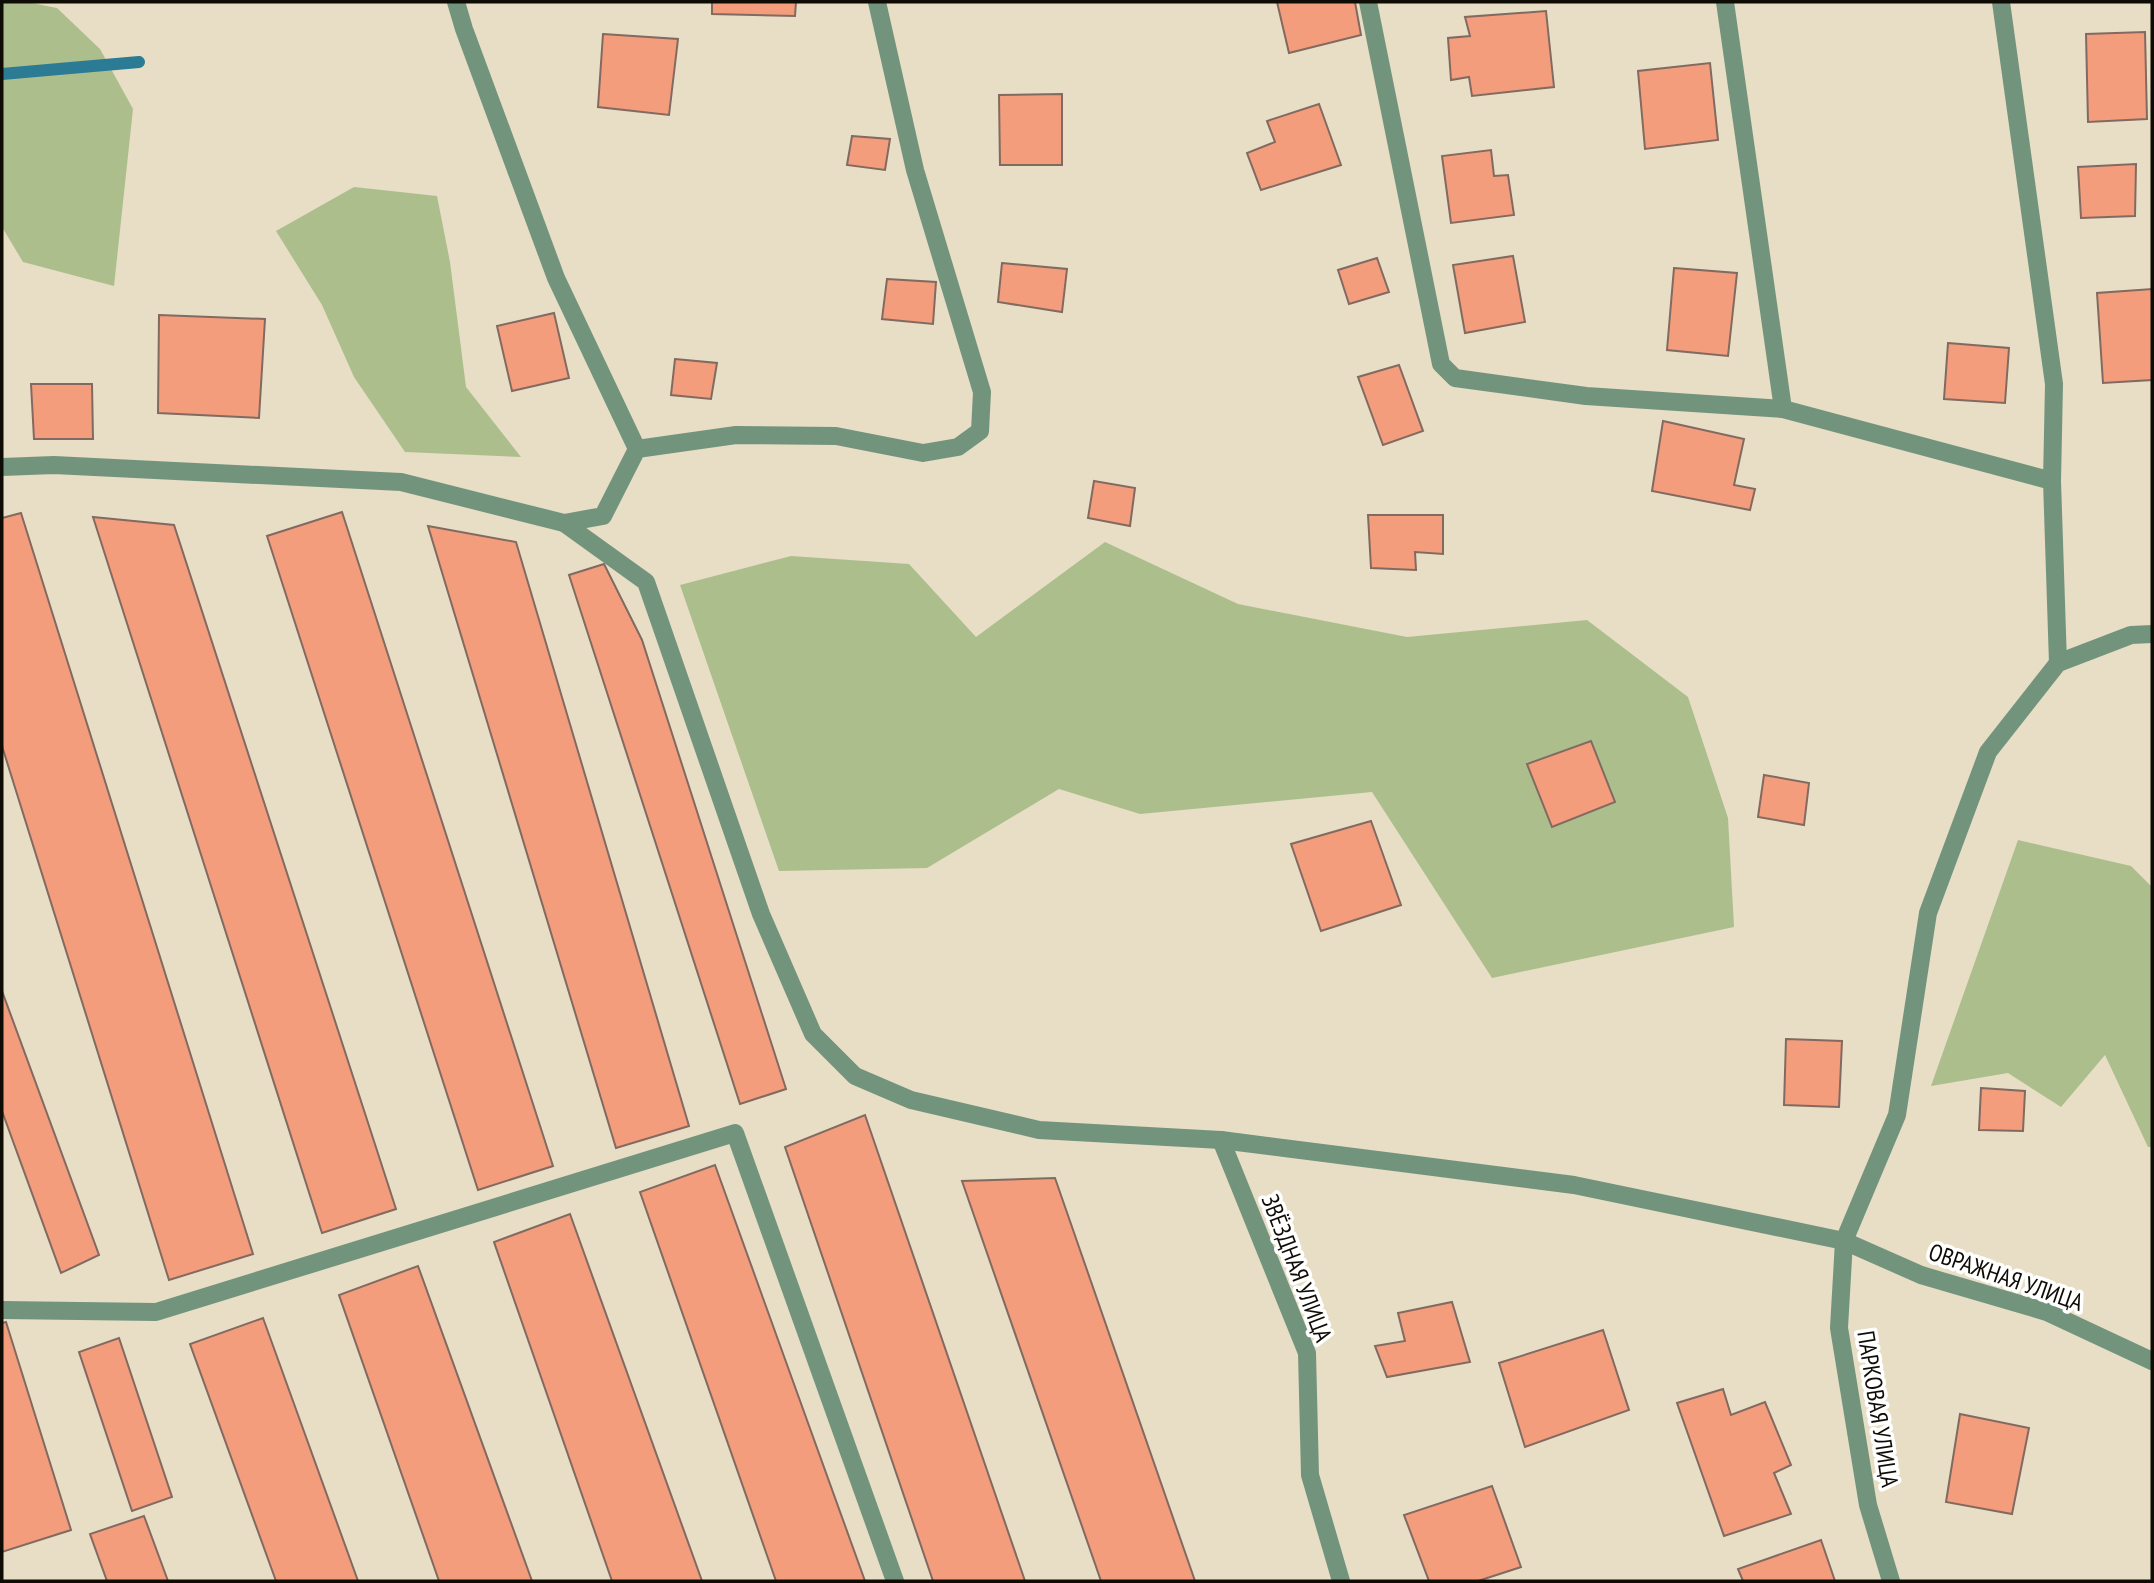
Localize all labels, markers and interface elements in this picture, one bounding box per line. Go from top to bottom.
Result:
street label: ЗВЁЗДНАЯ УЛИЦА [1255,1190,1340,1347]
street label: ОВРАЖНАЯ УЛИЦА [1925,1236,2088,1318]
street label: ПАРКОВАЯ УЛИЦА [1850,1329,1906,1490]

